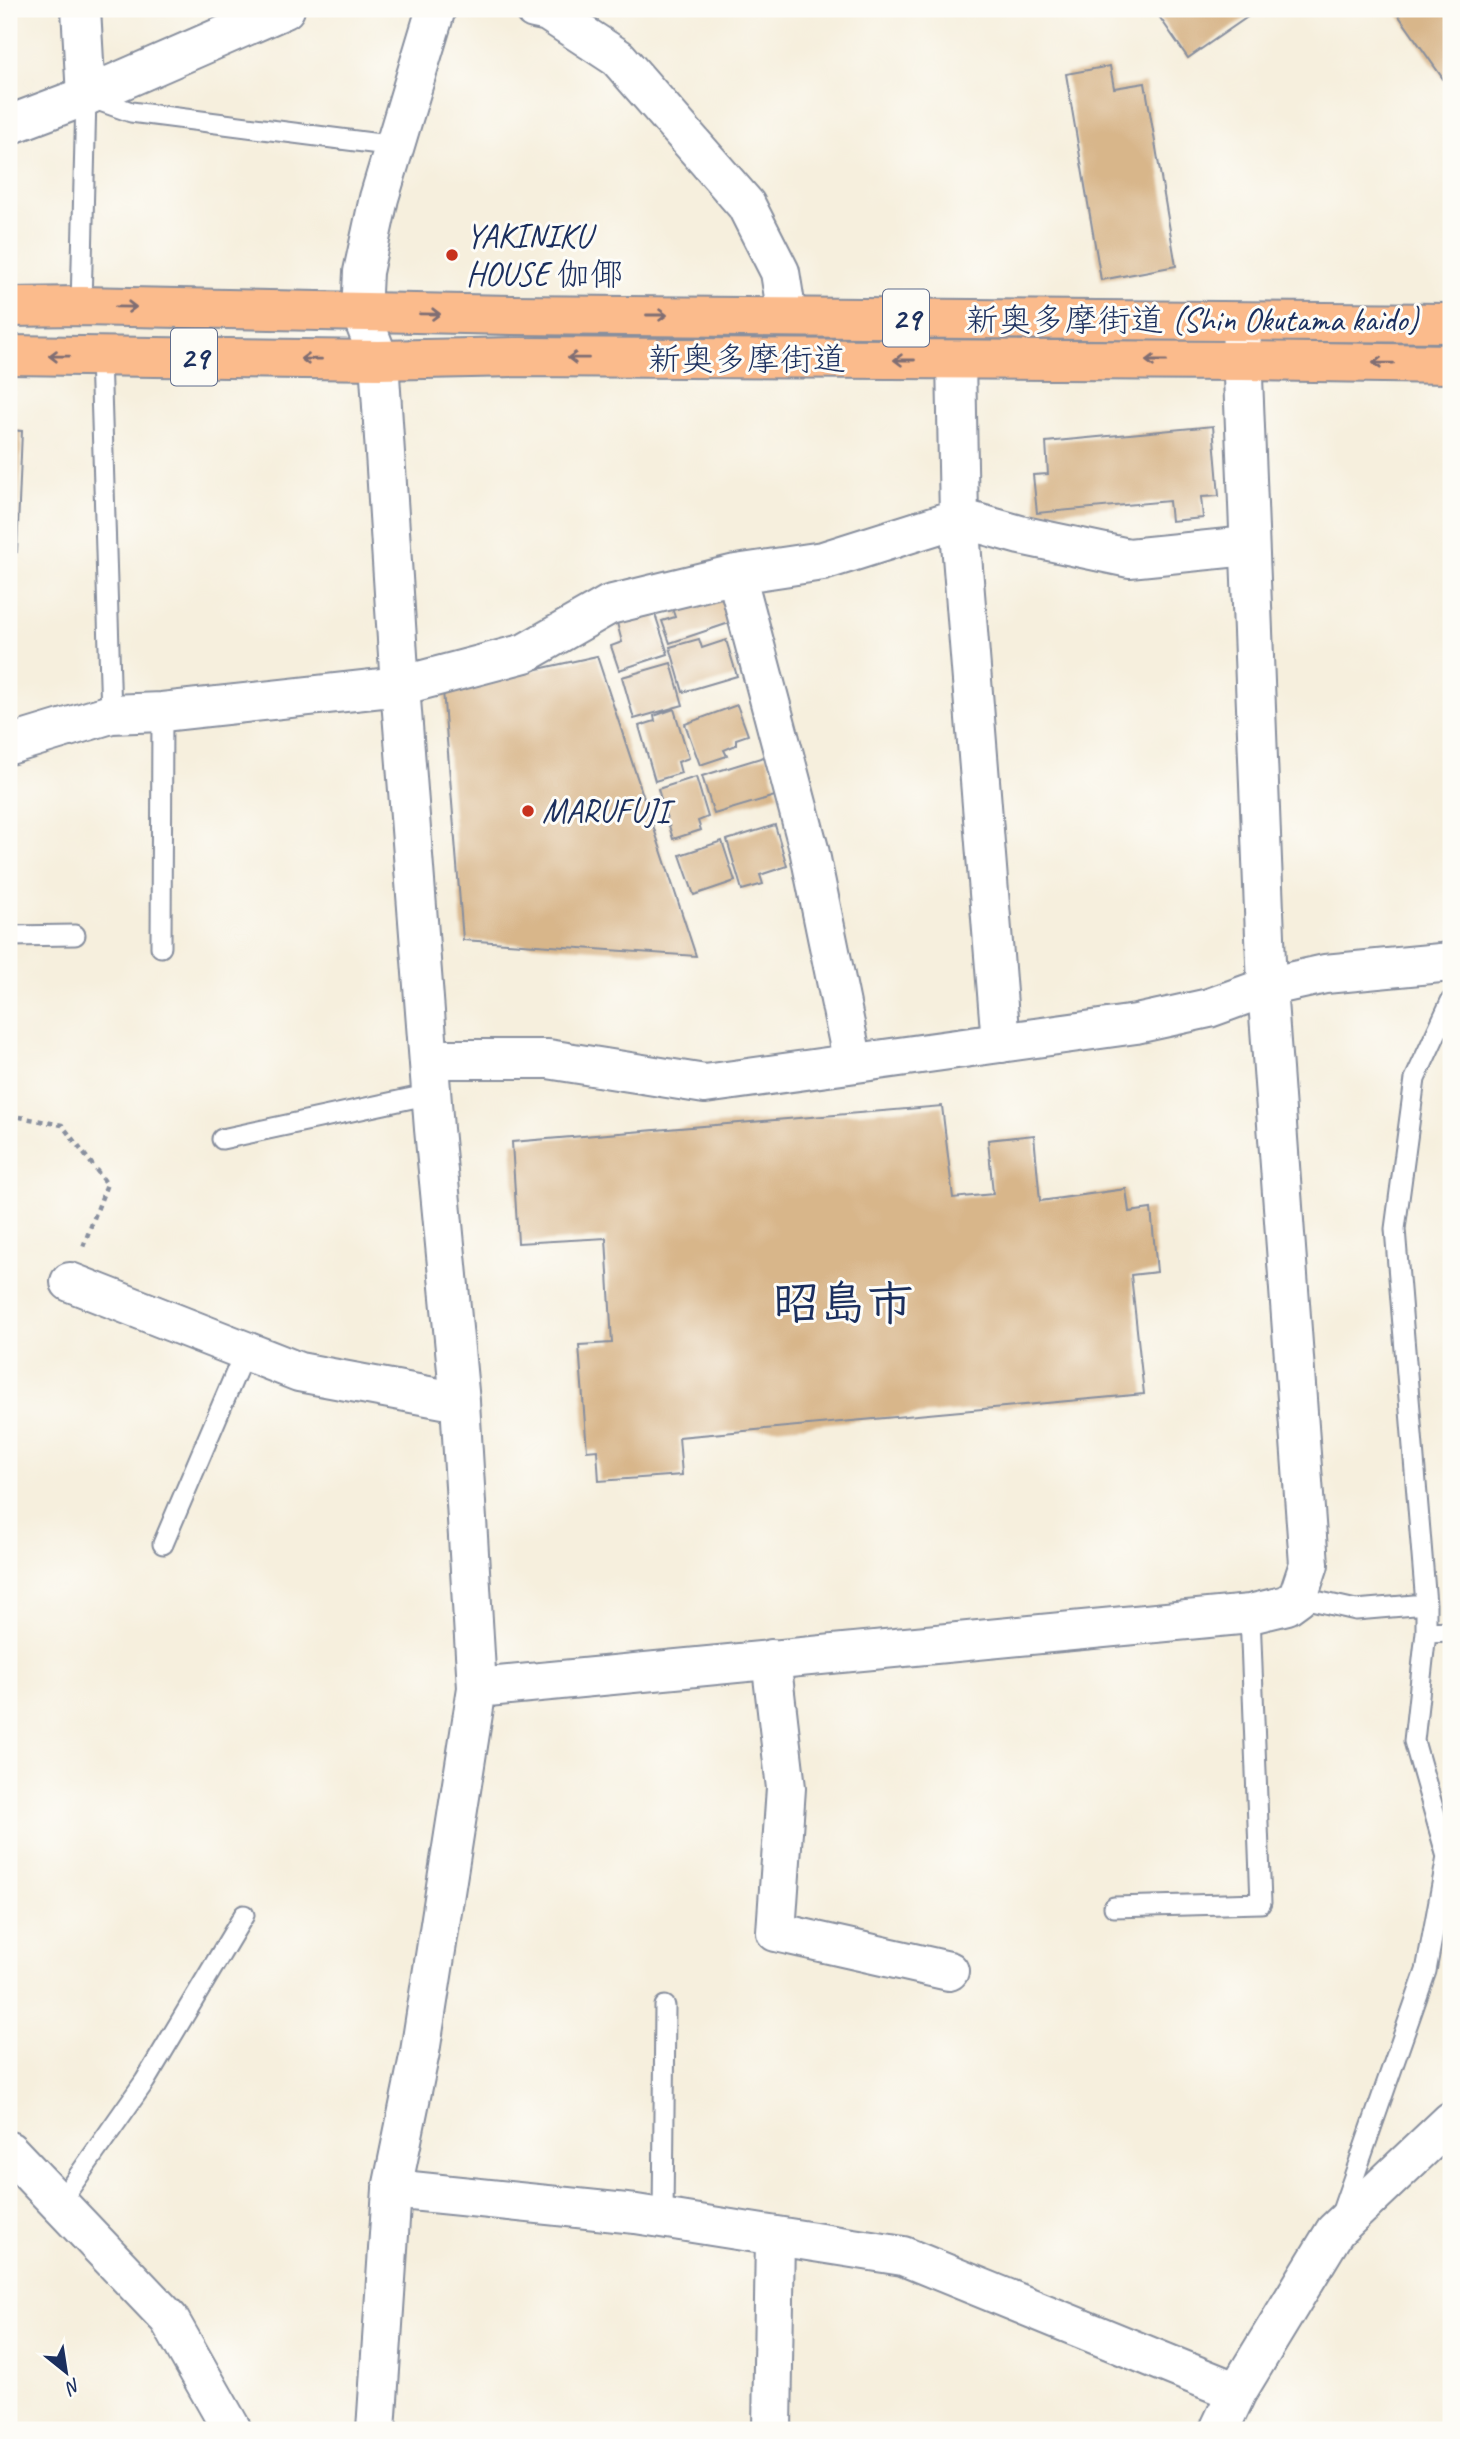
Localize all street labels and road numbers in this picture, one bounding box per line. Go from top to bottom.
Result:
road number: 29 [883,290,929,346]
street label: 新奥多摩街道 (Shin Okutama kaido) [966,299,1420,341]
road number: 29 [171,328,217,386]
street label: 新奥多摩街道 [648,338,846,380]

